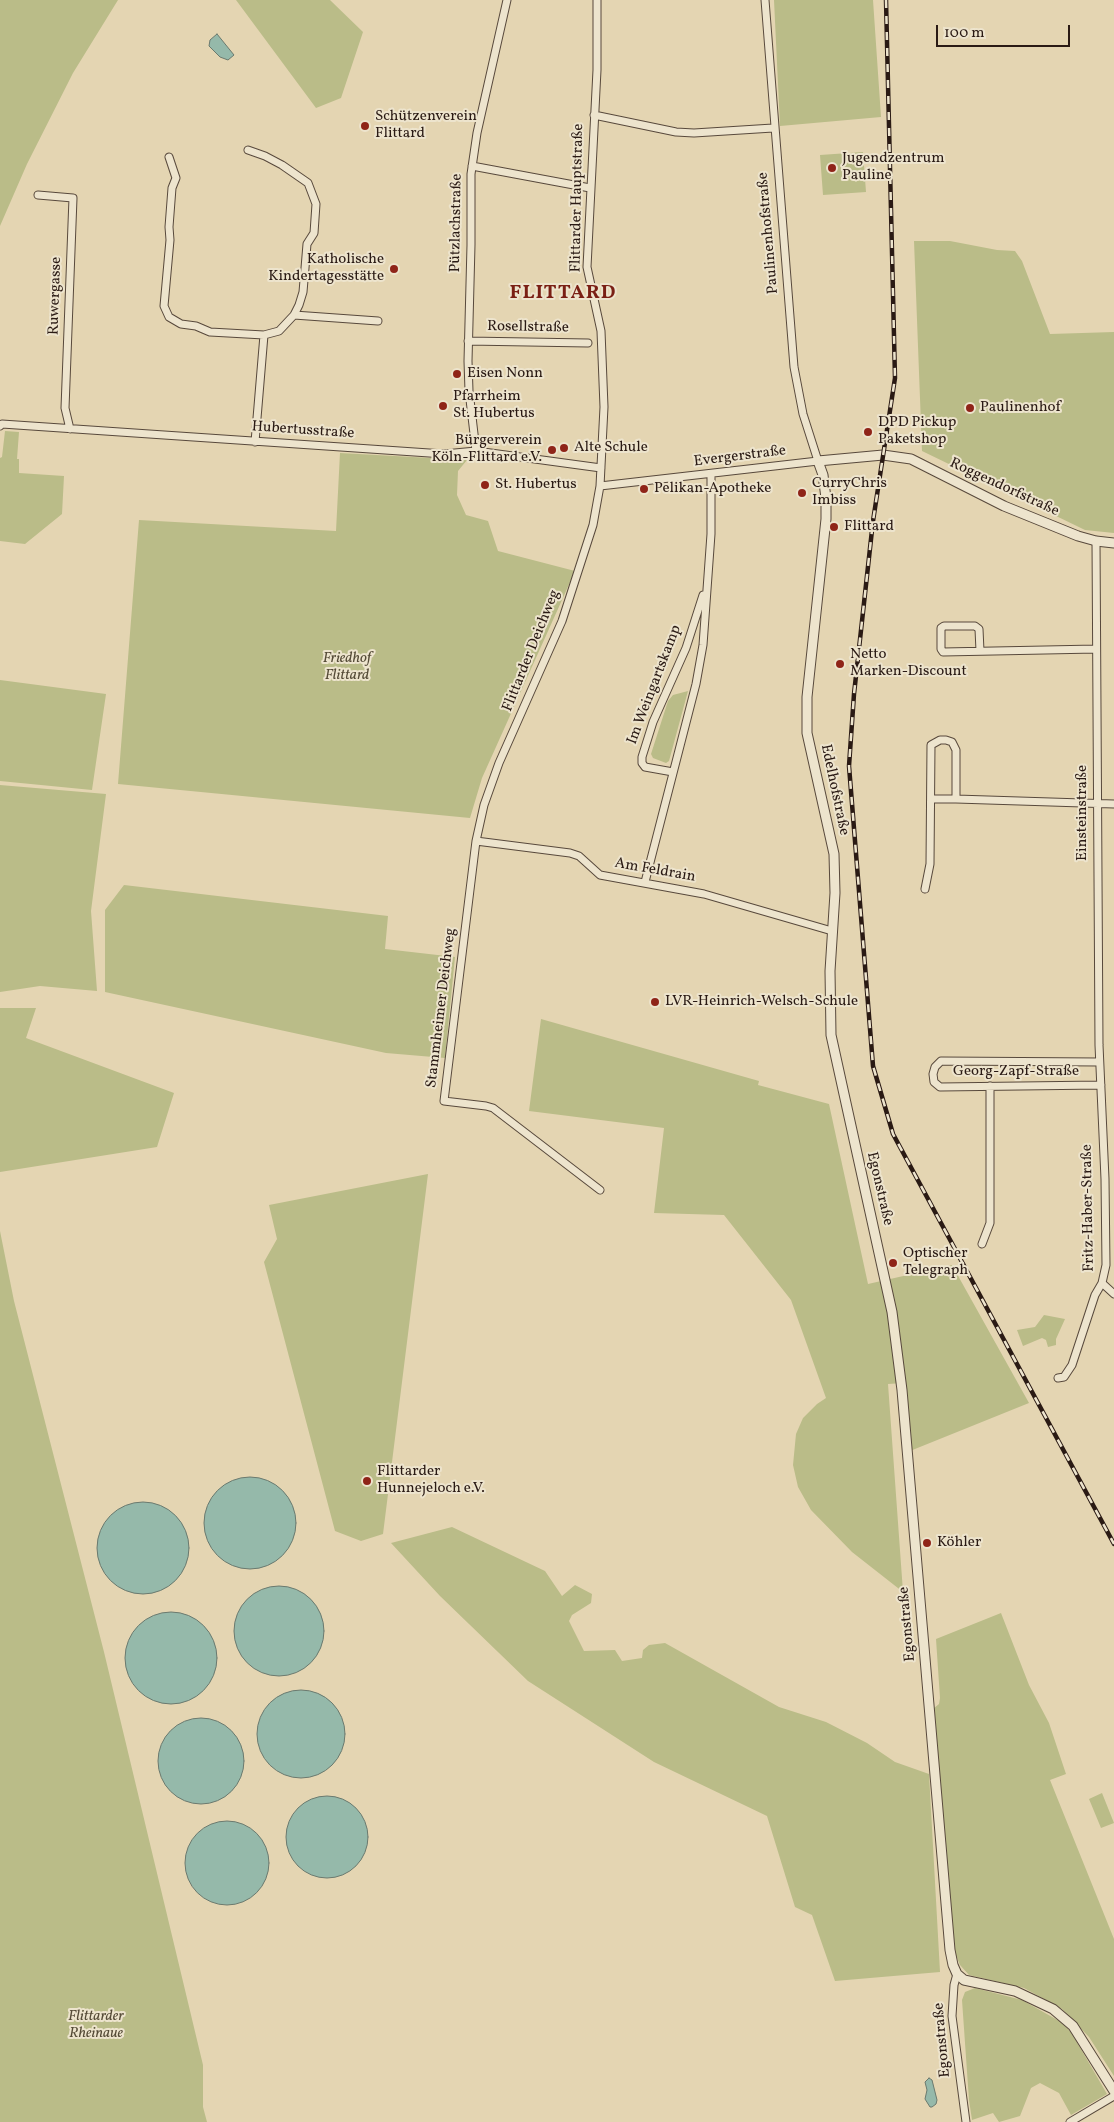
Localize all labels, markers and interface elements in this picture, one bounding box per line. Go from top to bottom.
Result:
scale bar [939,15,1073,47]
text: 100 m [944,23,984,44]
place label: Schützenverein Flittard [375,108,477,143]
marker: Schützenverein Flittard [359,120,371,132]
street label: Flittarder Hauptstraße [568,123,588,273]
place label: Jugendzentrum Pauline [842,150,944,185]
marker: Jugendzentrum Pauline [826,162,838,174]
street label: Paulinenhofstraße [755,171,783,295]
street label: Pützlachstraße [447,174,467,272]
place label: Katholische Kindertagesstätte [268,251,384,286]
street label: Ruwergasse [46,257,66,335]
marker: Katholische Kindertagesstätte [388,263,400,275]
district label: FLITTARD [509,282,617,306]
street label: Rosellstraße [487,318,569,338]
place label: Eisen Nonn [467,365,543,383]
marker: Eisen Nonn [451,368,463,380]
place label: Pfarrheim St. Hubertus [453,388,535,423]
place label: Paulinenhof [980,399,1061,417]
marker: Pfarrheim St. Hubertus [437,400,449,412]
marker: Paulinenhof [964,402,976,414]
place label: DPD Pickup Paketshop [878,414,956,449]
street label: Hubertusstraße [251,418,355,444]
marker: DPD Pickup Paketshop [862,426,874,438]
place label: Bürgerverein Köln-Flittard e.V. [431,432,542,467]
place label: Alte Schule [574,439,648,457]
marker: Alte Schule [558,442,570,454]
street label: Evergerstraße [693,442,787,472]
marker: Bürgerverein Köln-Flittard e.V. [546,444,558,456]
street label: Roggendorfstraße [946,455,1062,521]
place label: CurryChris Imbiss [812,475,887,510]
place label: St. Hubertus [495,476,577,494]
marker: St. Hubertus [479,479,491,491]
place label: Pelikan-Apotheke [654,480,771,498]
marker: Pelikan-Apotheke [638,483,650,495]
marker: CurryChris Imbiss [796,487,808,499]
place label: Flittard [844,518,894,536]
marker: Flittard [828,521,840,533]
street label: Flittarder Deichweg [499,587,565,715]
street label: Im Weingartskamp [624,623,686,747]
place label: Netto Marken-Discount [850,646,967,681]
park label: Friedhof Flittard [323,650,371,685]
marker: Netto Marken-Discount [834,658,846,670]
street label: Edelhofstraße [816,743,852,837]
street label: Einsteinstraße [1074,765,1092,861]
street label: Am Feldrain [613,855,697,887]
street label: Stammheimer Deichweg [423,927,461,1089]
place label: LVR-Heinrich-Welsch-Schule [665,993,858,1011]
marker: LVR-Heinrich-Welsch-Schule [649,996,661,1008]
street label: Georg-Zapf-Straße [953,1063,1079,1081]
street label: Fritz-Haber-Straße [1079,1144,1099,1272]
street label: Egonstraße [862,1150,896,1228]
place label: Optischer Telegraph [903,1245,968,1280]
marker: Optischer Telegraph [887,1257,899,1269]
place label: Flittarder Hunnejeloch e.V. [377,1463,485,1498]
marker: Flittarder Hunnejeloch e.V. [361,1475,373,1487]
place label: Köhler [937,1534,981,1552]
marker: Köhler [921,1537,933,1549]
street label: Egonstraße [896,1586,920,1662]
street label: Egonstraße [931,2002,955,2078]
park label: Flittarder Rheinaue [68,2008,124,2043]

